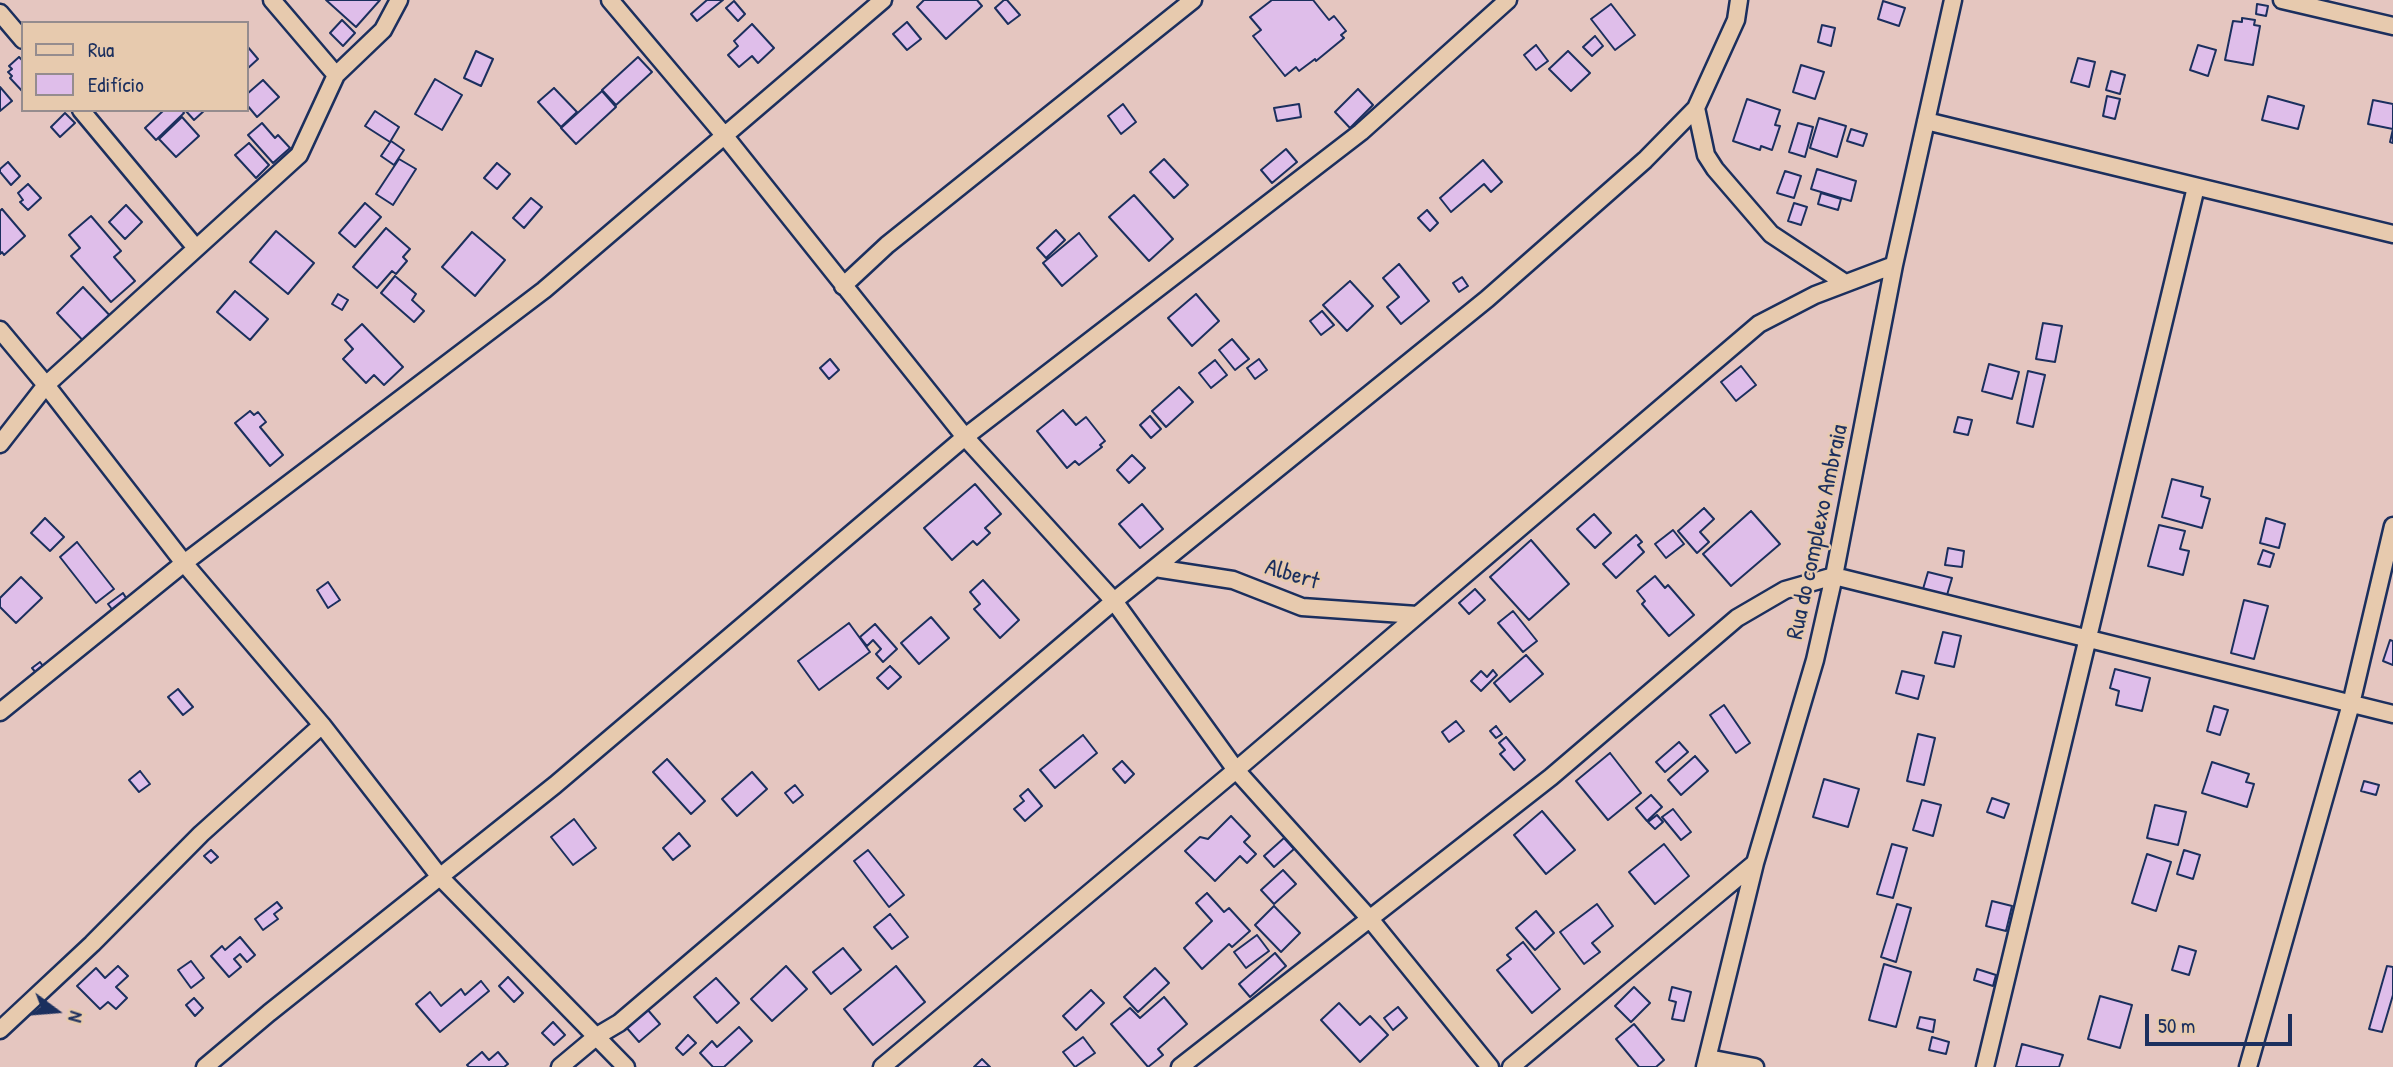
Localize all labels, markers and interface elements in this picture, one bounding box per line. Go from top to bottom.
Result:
legend [21,21,248,112]
text: Rua [88,35,114,64]
text: Edifício [88,70,144,99]
street label: Rua do complexo Ambraia [1781,422,1855,642]
street label: Albert [1261,553,1323,597]
north arrow [21,976,91,1046]
scale bar [2148,1000,2295,1044]
text: N [62,1008,90,1025]
text: 50 m [2158,1011,2195,1040]

